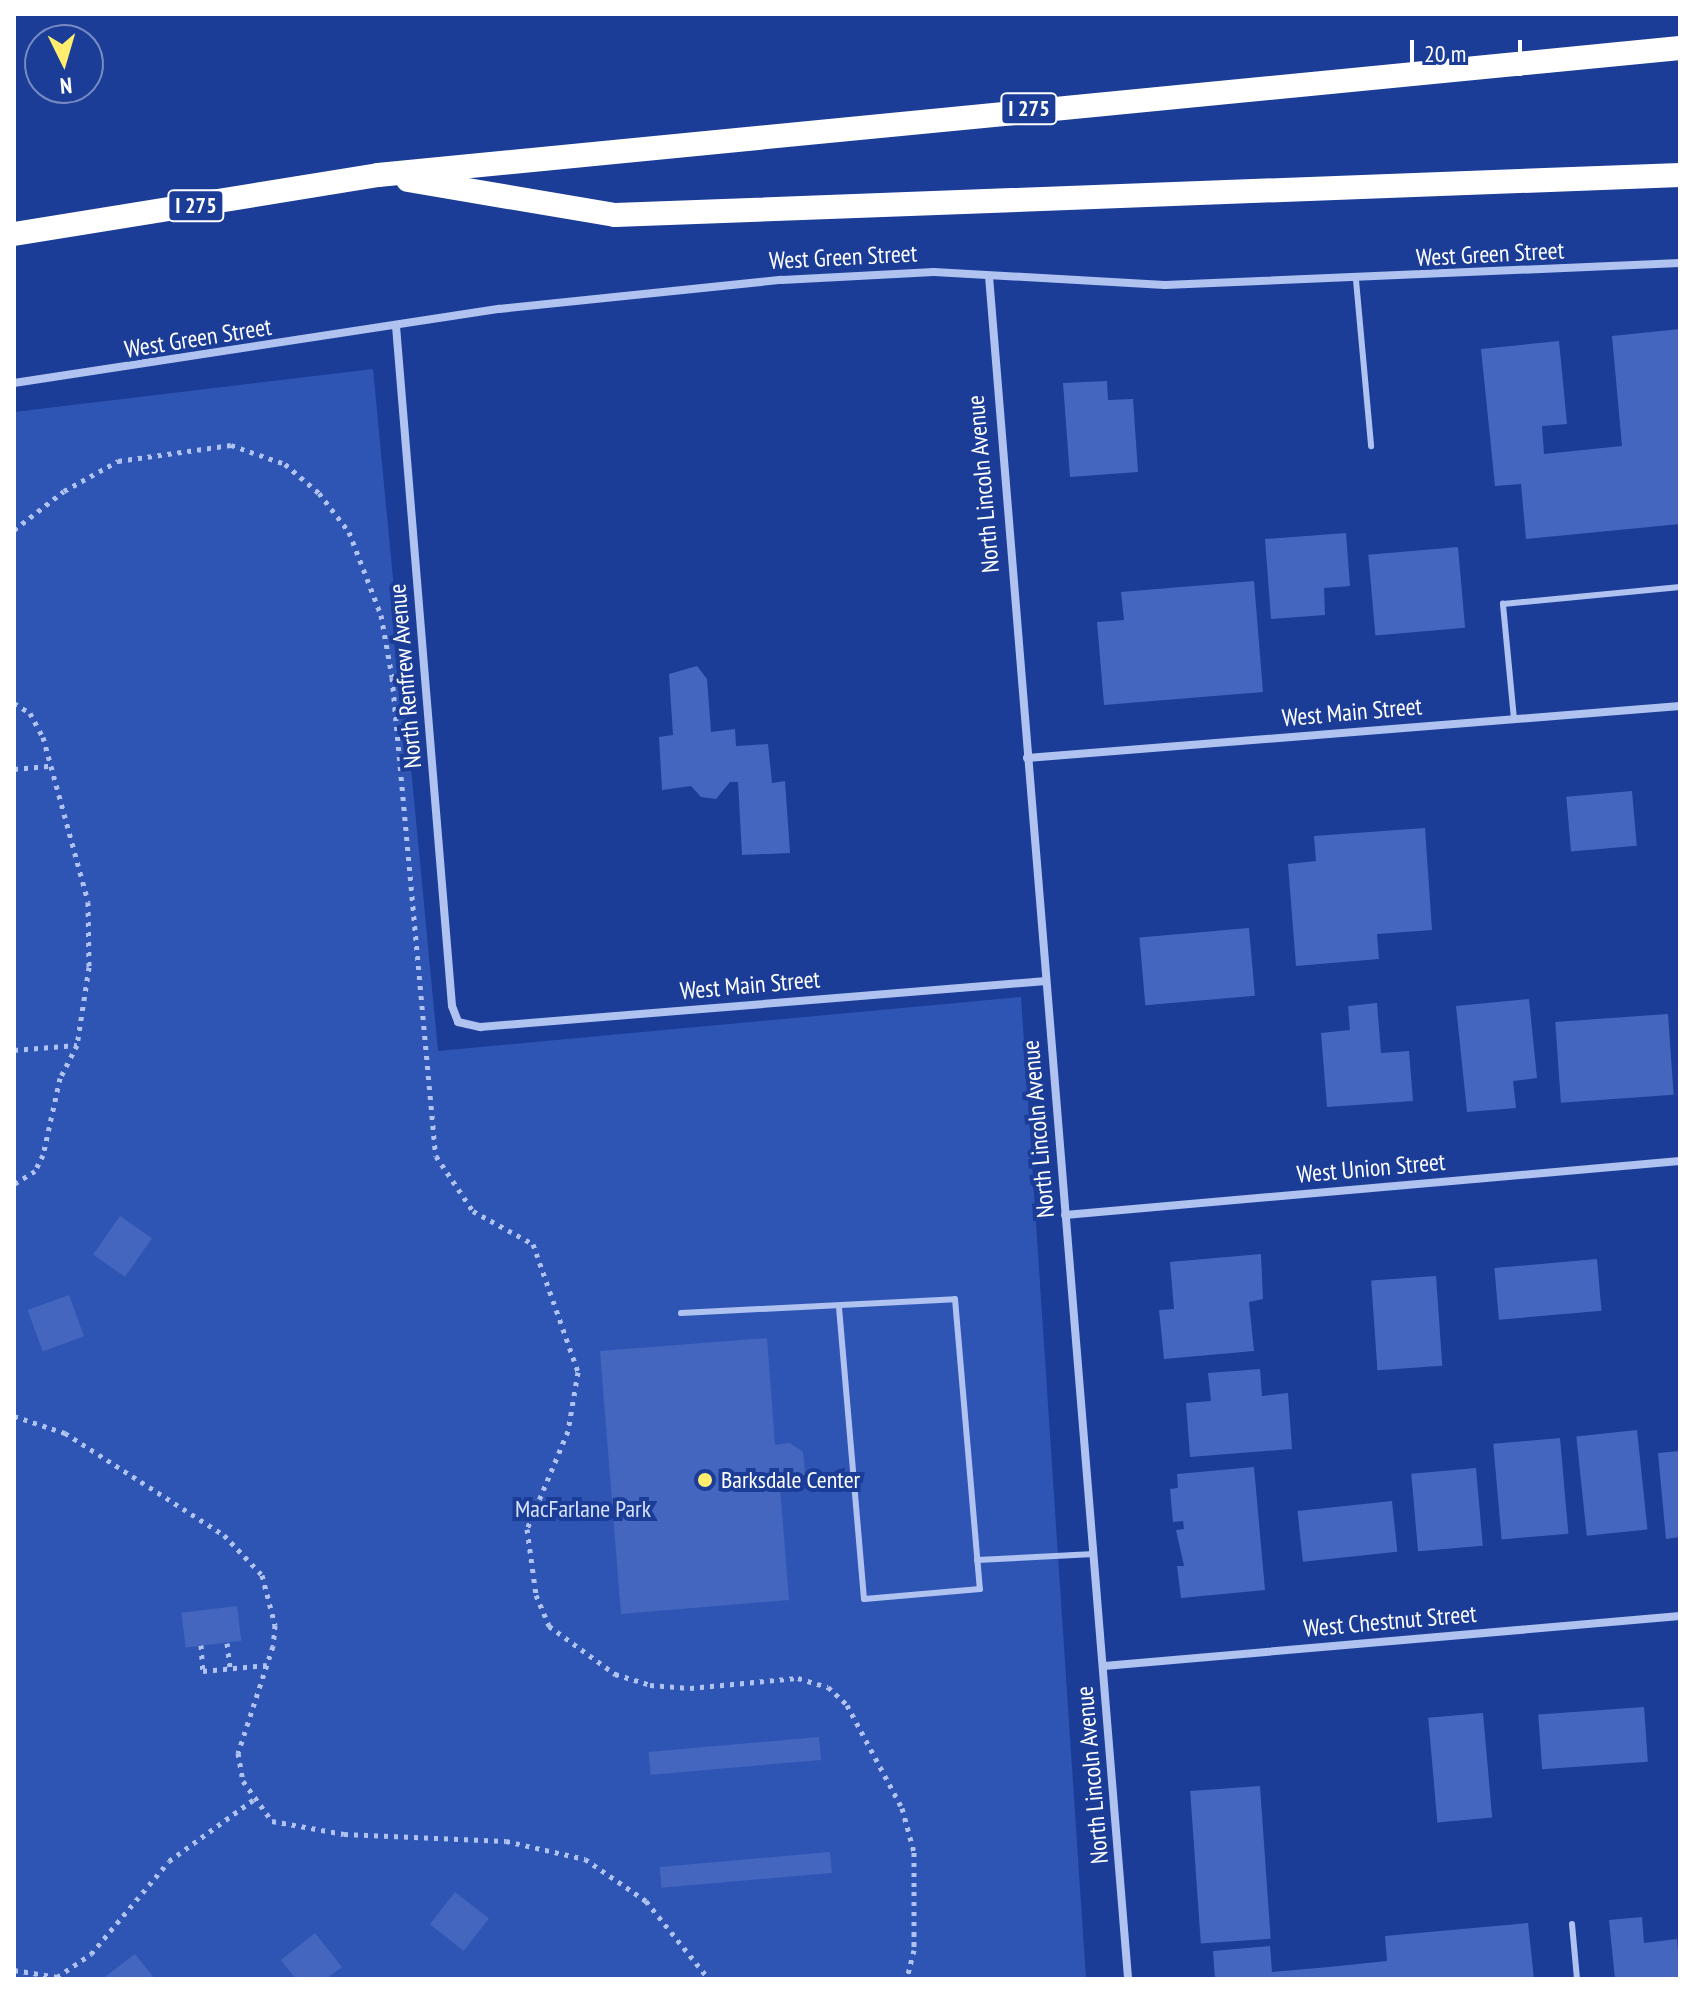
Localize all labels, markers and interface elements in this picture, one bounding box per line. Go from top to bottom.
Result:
north arrow [24,24,104,104]
scale bar [1414,24,1526,74]
text: 20 m [1424,38,1466,69]
text: N [59,71,73,100]
road number: I 275 [999,91,1059,127]
road number: I 275 [166,188,226,224]
street label: West Green Street [1415,236,1565,272]
street label: West Green Street [768,239,918,275]
street label: West Green Street [123,312,273,364]
street label: North Lincoln Avenue [961,394,1005,574]
street label: North Renfrew Avenue [383,582,427,770]
street label: West Main Street [1281,692,1423,732]
street label: West Main Street [679,965,821,1005]
street label: North Lincoln Avenue [1016,1039,1060,1219]
street label: West Union Street [1296,1147,1446,1189]
place label: Barksdale Center [721,1466,860,1494]
marker: Barksdale Center [696,1471,714,1489]
park label: MacFarlane Park [515,1495,651,1523]
street label: West Chestnut Street [1302,1599,1478,1643]
street label: North Lincoln Avenue [1070,1685,1114,1865]

